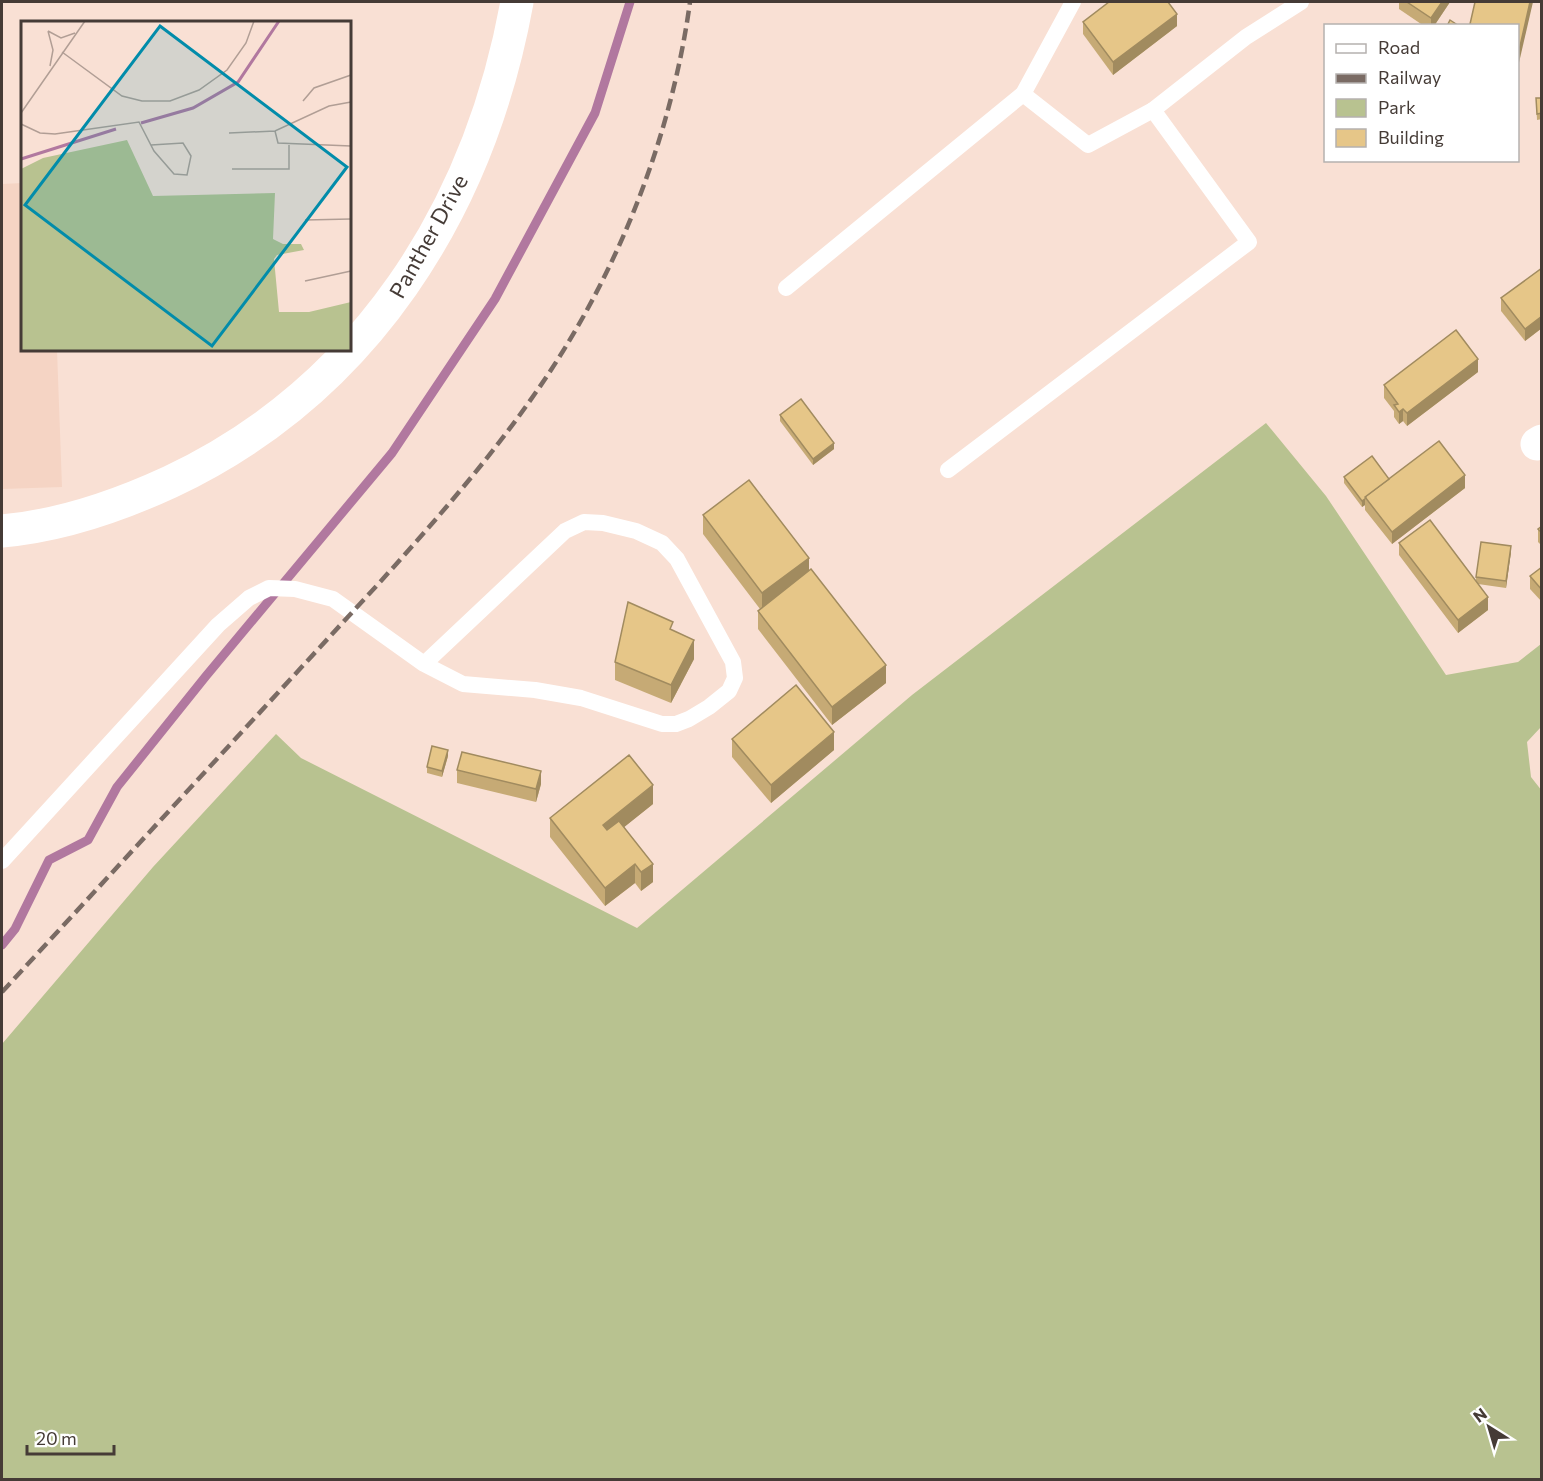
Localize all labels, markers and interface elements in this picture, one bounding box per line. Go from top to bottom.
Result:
inset map [21,21,351,351]
legend [1324,24,1519,162]
text: Road [1378,36,1420,58]
text: Railway [1378,66,1441,88]
text: Park [1378,96,1416,118]
text: Building [1378,126,1444,148]
street label: Panther Drive [383,169,473,303]
north arrow [1459,1397,1519,1457]
text: N [1469,1403,1490,1426]
scale bar [27,1418,114,1456]
text: 20 m [36,1427,77,1449]

